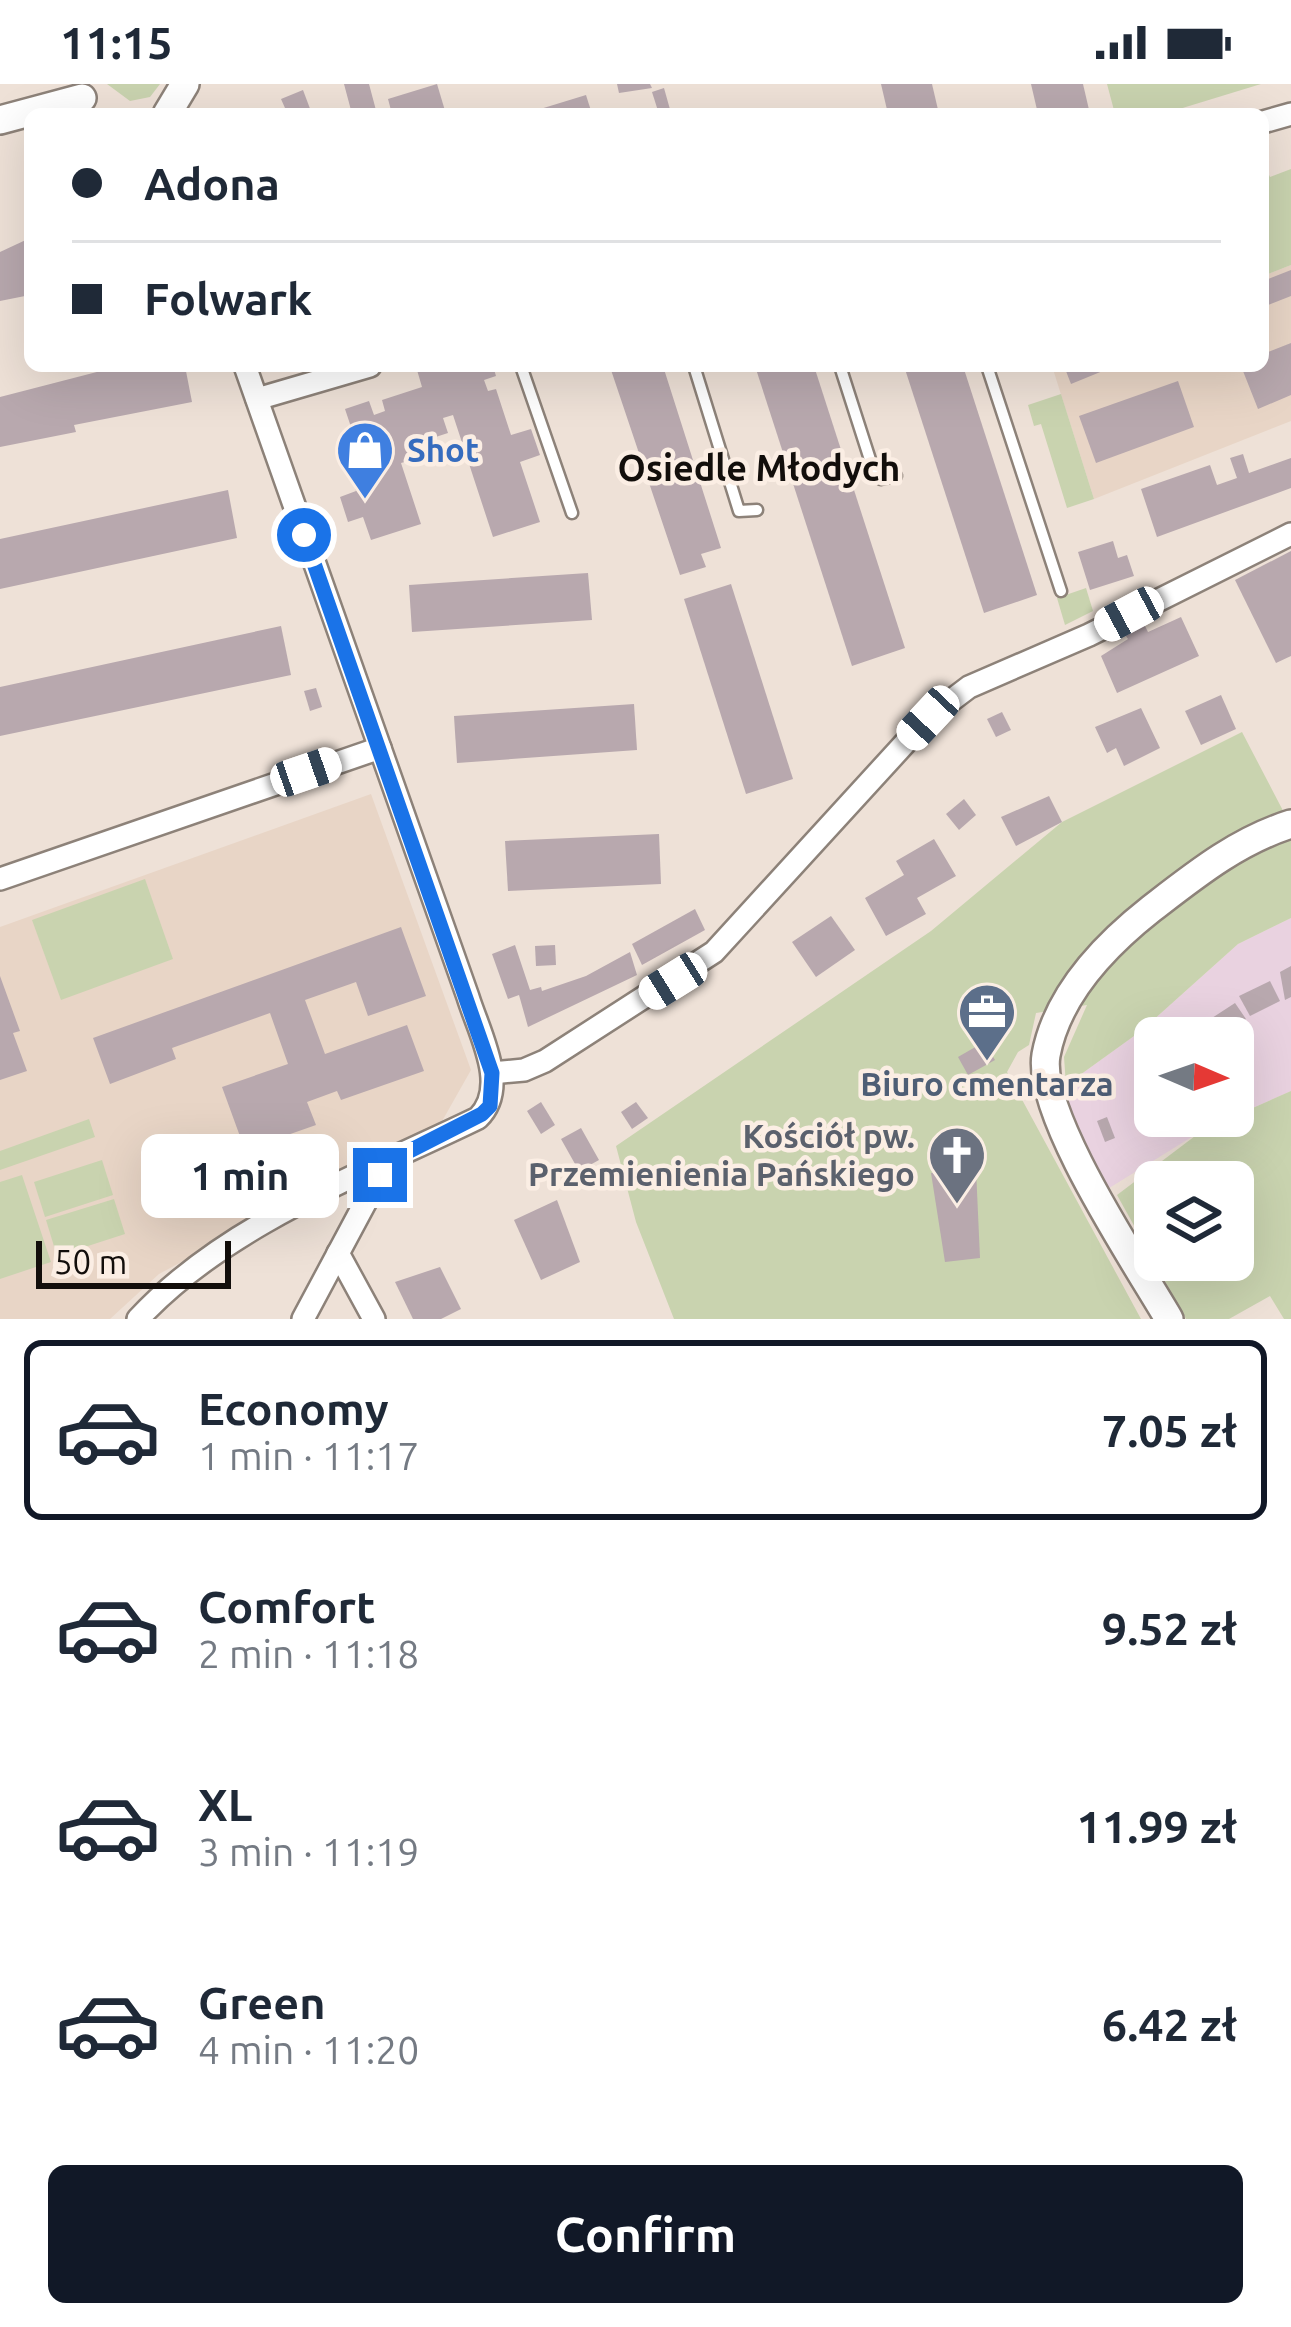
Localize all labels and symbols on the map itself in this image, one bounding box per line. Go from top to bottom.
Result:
shop icon: Shot [334,419,396,501]
place label: Shot [407,431,479,468]
district label: Osiedle Młodych [618,447,900,488]
route start [277,508,331,562]
car [1089,581,1169,647]
car [890,679,966,757]
car [266,743,346,801]
car [633,947,713,1015]
office icon: Biuro cmentarza [956,981,1018,1063]
north arrow [1134,1017,1254,1137]
place label: Biuro cmentarza [860,1065,1114,1102]
place label: Kościół pw. Przemienienia Pańskiego [528,1117,915,1192]
church icon: Kościół pw. Przemienienia Pańskiego [926,1124,988,1206]
callout: 1 min [140,1133,338,1217]
route end [353,1148,407,1202]
scale bar [36,1235,231,1288]

